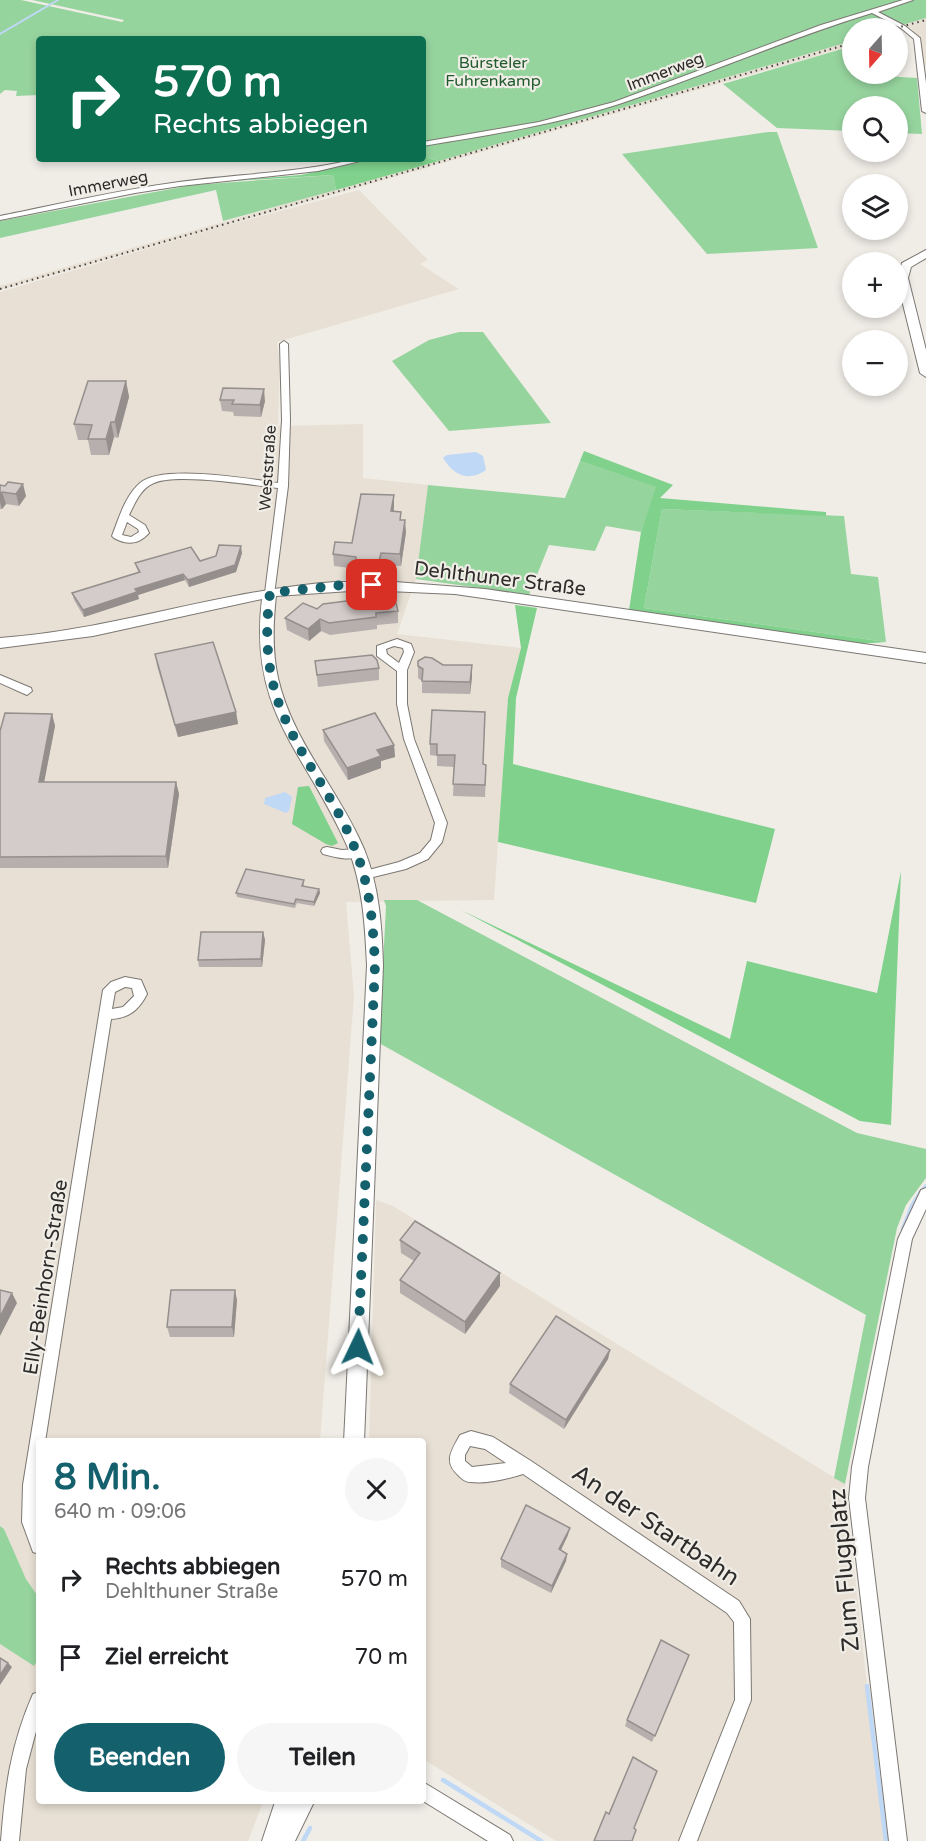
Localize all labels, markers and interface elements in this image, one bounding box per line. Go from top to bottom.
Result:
north arrow [842,18,908,84]
map controls [842,18,908,396]
street label: Immerweg [624,48,707,96]
park label: Bürsteler Fuhrenkamp [445,53,541,91]
text: 570 m [153,57,282,108]
icon: right [54,60,132,138]
button: search [842,96,908,162]
text: Rechts abbiegen [153,108,368,141]
street label: Immerweg [67,166,150,201]
button: layers [842,174,908,240]
button: + [842,252,908,318]
button: − [842,330,908,396]
street label: Weststraße [255,425,281,512]
street label: Dehlthuner Straße [412,557,587,601]
pin [346,559,397,610]
icon: arrive [355,568,388,601]
street label: Elly-Beinhorn-Straße [19,1178,73,1377]
position arrow [326,1315,390,1379]
text: 8 Min. [54,1456,161,1499]
button: close [345,1458,408,1521]
street label: An der Startbahn [566,1459,745,1592]
street label: Zum Flugplatz [823,1487,866,1653]
text: 640 m · 09:06 [54,1500,186,1524]
text: Rechts abbiegen [105,1554,280,1580]
icon: right [54,1563,87,1596]
text: 570 m [341,1566,408,1592]
text: Dehlthuner Straße [105,1580,278,1604]
icon: arrive [54,1641,87,1674]
text: Ziel erreicht [105,1644,228,1670]
text: 70 m [354,1644,408,1670]
button: Beenden [54,1723,225,1792]
button: Teilen [237,1723,408,1792]

